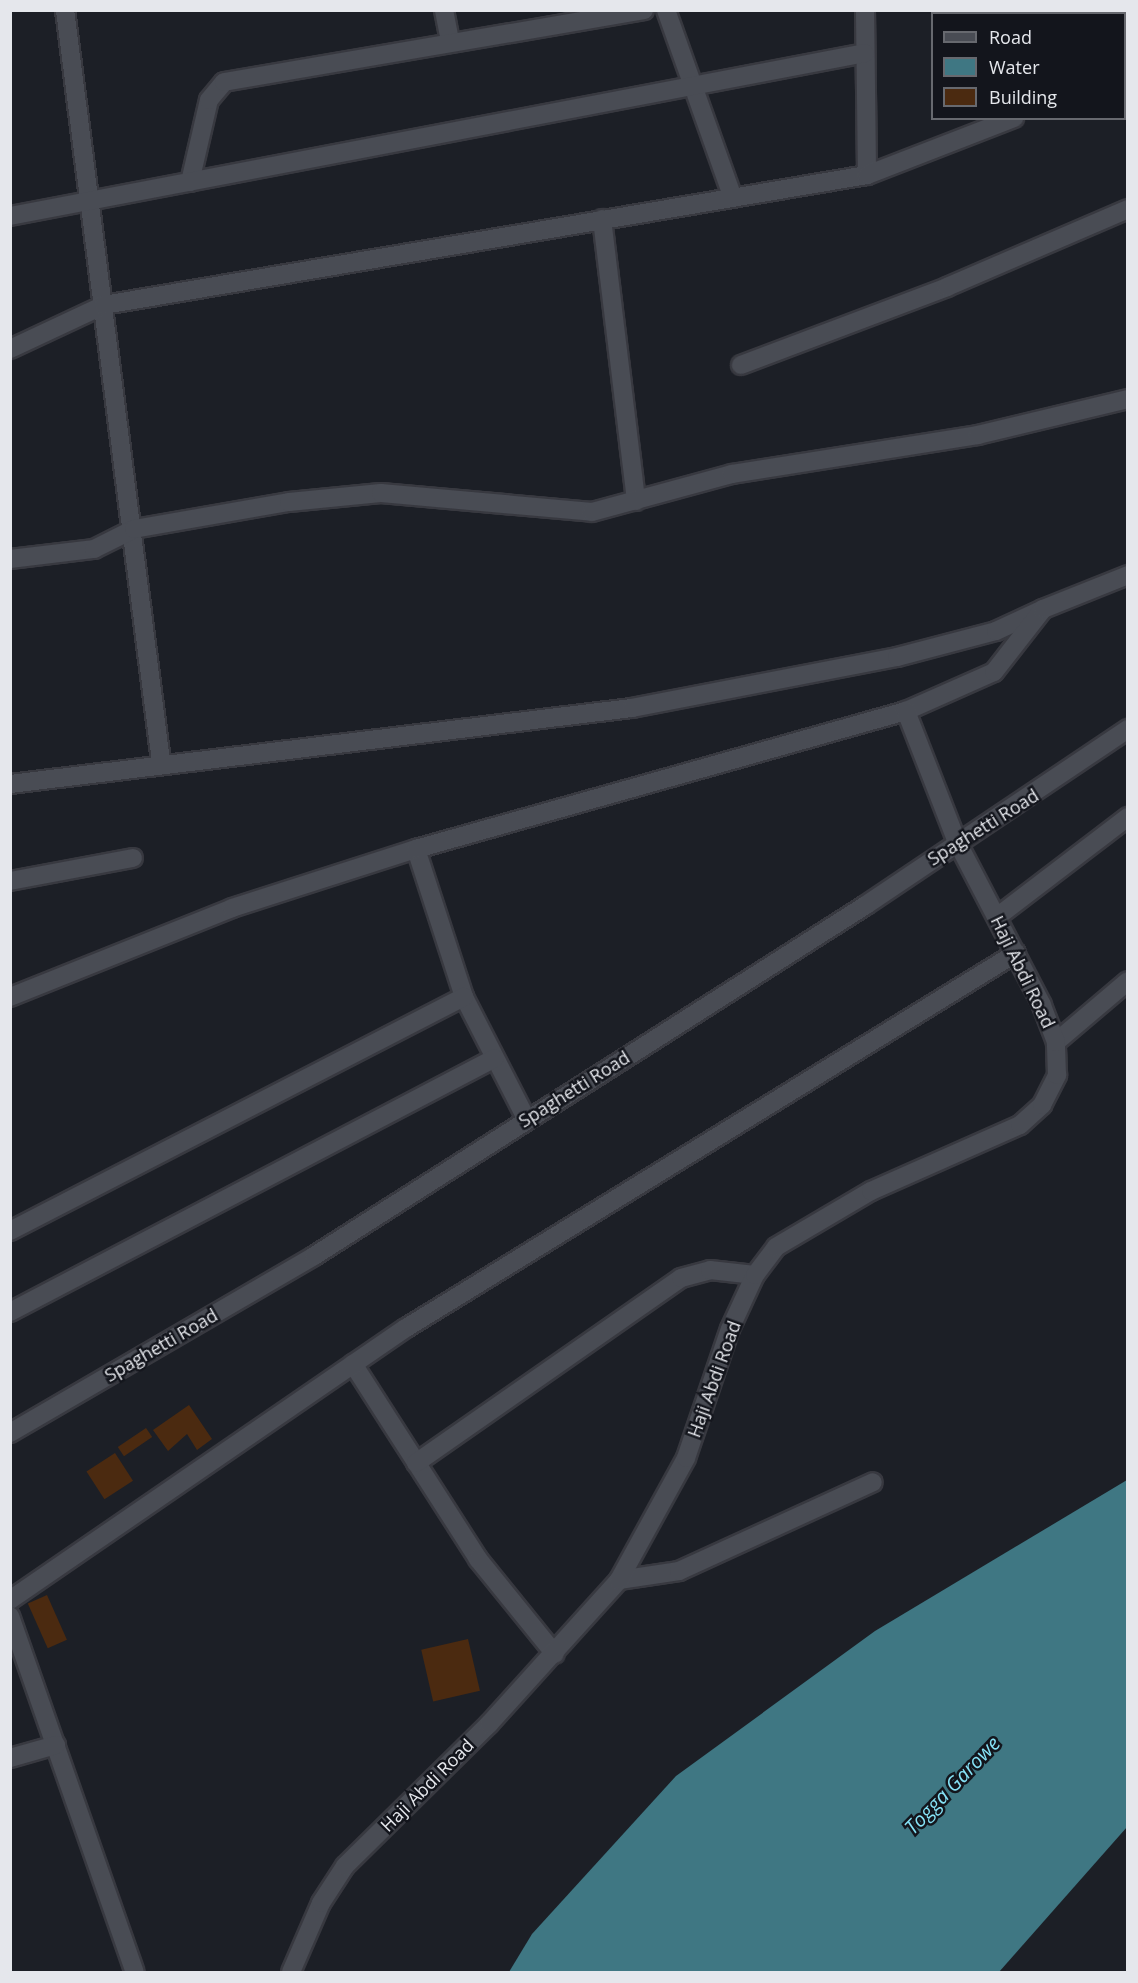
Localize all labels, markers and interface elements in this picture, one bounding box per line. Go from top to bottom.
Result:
legend [931,12,1126,120]
text: Road [989,25,1032,49]
text: Water [989,55,1040,79]
text: Building [989,85,1057,109]
street label: Spaghetti Road [924,784,1042,870]
street label: Haji Abdi Road [986,912,1060,1032]
street label: Spaghetti Road [515,1046,633,1132]
street label: Spaghetti Road [101,1304,221,1386]
street label: Haji Abdi Road [683,1318,745,1440]
water label: Togga Garowe [899,1731,1005,1839]
street label: Haji Abdi Road [376,1734,478,1836]

